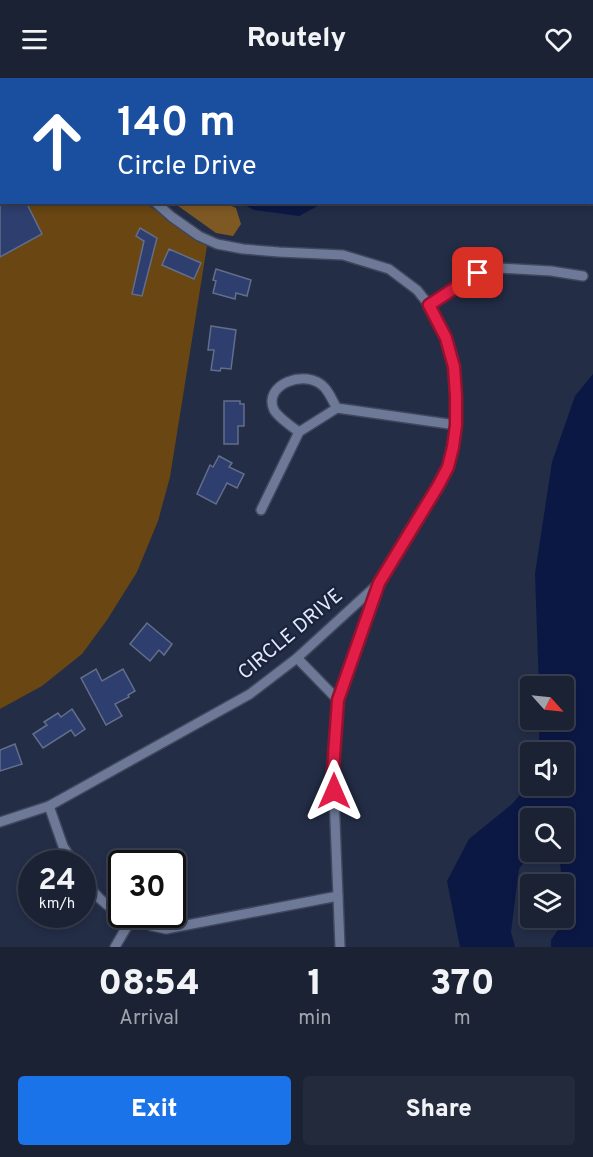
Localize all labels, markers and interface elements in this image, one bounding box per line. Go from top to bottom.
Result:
text: Routely [247,22,346,56]
icon: menu [18,23,51,56]
icon: heart [542,23,575,56]
text: 140 m [117,98,236,151]
icon: ahead [18,102,96,180]
text: Circle Drive [117,150,257,184]
pin [452,247,503,298]
icon: arrive [461,256,494,289]
street label: CIRCLE DRIVE [233,584,349,686]
north arrow [520,676,574,730]
map controls [520,676,574,928]
button: sound [520,742,574,796]
position arrow [302,759,366,823]
button: search [520,808,574,862]
speed limit sign: 30 [108,850,186,928]
text: 24 [38,863,76,900]
button: layers [520,874,574,928]
text: km/h [39,895,75,914]
text: 08:54 [98,962,200,1008]
text: 1 [308,962,322,1008]
text: 370 [430,962,495,1008]
text: Arrival [119,1006,179,1032]
text: min [298,1006,332,1032]
text: m [454,1006,471,1032]
button: Exit [18,1076,291,1145]
button: Share [303,1076,575,1145]

